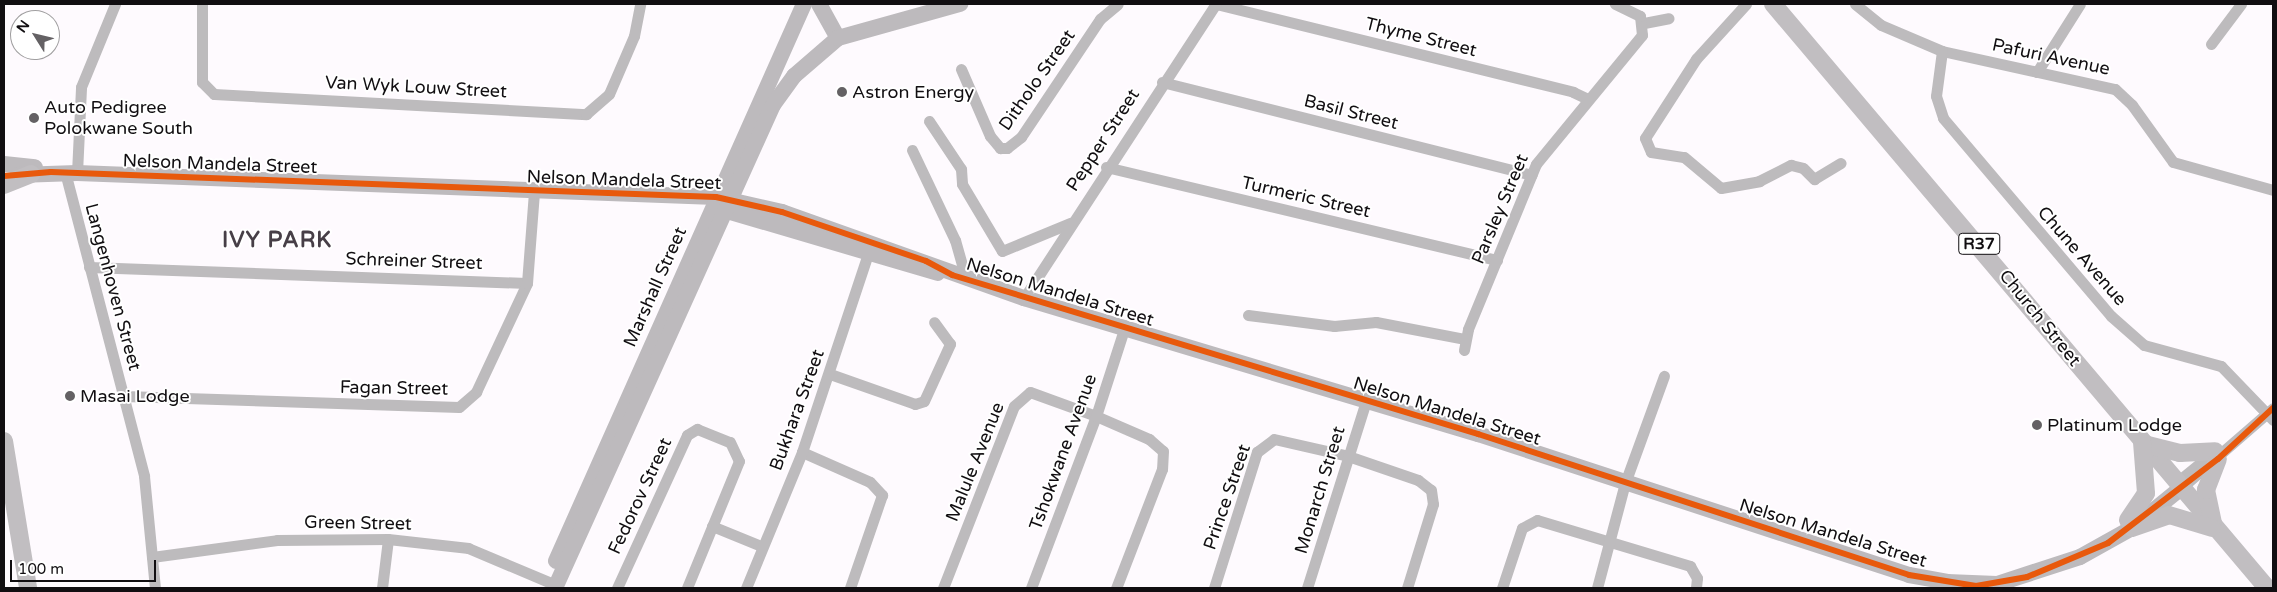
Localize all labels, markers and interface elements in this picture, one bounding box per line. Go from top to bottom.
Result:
north arrow [10,10,60,60]
street label: Thyme Street [1363,13,1479,61]
text: N [13,17,33,36]
street label: Ditholo Street [994,25,1080,135]
street label: Pafuri Avenue [1990,34,2112,80]
street label: Van Wyk Louw Street [325,71,507,103]
place label: Astron Energy [852,81,974,103]
street label: Pepper Street [1062,85,1144,195]
marker: Astron Energy [836,86,848,98]
street label: Basil Street [1302,90,1400,134]
place label: Auto Pedigree Polokwane South [44,97,193,140]
marker: Auto Pedigree Polokwane South [28,112,40,124]
street label: Nelson Mandela Street [122,150,318,178]
street label: Parsley Street [1467,151,1533,267]
street label: Nelson Mandela Street [526,166,722,194]
street label: Turmeric Street [1239,172,1373,222]
street label: Langenhoven Street [80,201,146,373]
street label: Chune Avenue [2033,202,2131,310]
street label: Marshall Street [619,224,691,350]
district label: IVY PARK [221,228,333,254]
road number: R37 [1958,230,2000,258]
street label: Schreiner Street [345,248,483,274]
street label: Nelson Mandela Street [964,253,1156,331]
street label: Church Street [1995,265,2085,371]
street label: Bukhara Street [765,346,829,474]
street label: Tshokwane Avenue [1025,371,1101,533]
street label: Nelson Mandela Street [1351,372,1543,450]
street label: Fagan Street [340,376,448,400]
place label: Masai Lodge [80,385,190,407]
marker: Masai Lodge [64,390,76,402]
street label: Malule Avenue [941,399,1009,525]
place label: Platinum Lodge [2047,414,2182,436]
marker: Platinum Lodge [2031,419,2043,431]
street label: Monarch Street [1290,424,1350,556]
street label: Fedorov Street [604,434,676,558]
street label: Prince Street [1199,441,1255,553]
street label: Nelson Mandela Street [1737,494,1929,572]
street label: Green Street [304,511,412,535]
scale bar [12,550,159,582]
text: 100 m [18,560,64,578]

